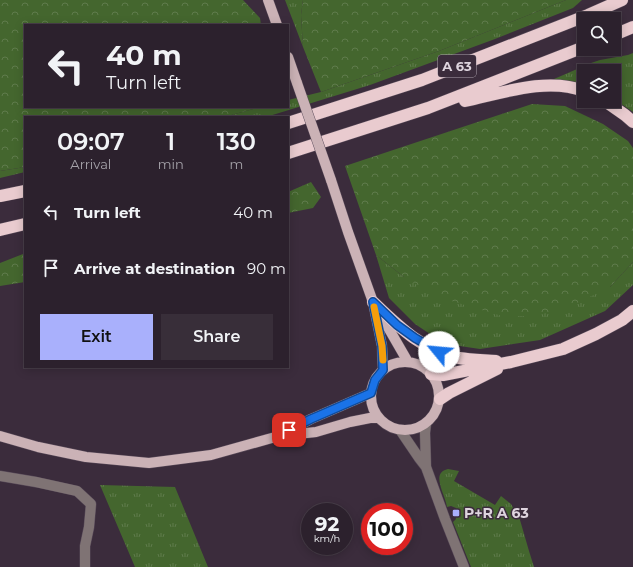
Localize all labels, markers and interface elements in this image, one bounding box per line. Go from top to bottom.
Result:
map controls [577,12,621,108]
button: search [577,12,621,56]
text: 40 m [106,38,182,72]
icon: left [40,40,92,92]
road number: A 63 [438,55,476,77]
button: layers [577,64,621,108]
text: Turn left [106,72,181,94]
text: 09:07 [57,127,125,156]
text: 1 [166,127,175,156]
text: 130 [217,127,256,156]
text: Arrival [70,156,111,172]
text: min [158,156,184,172]
text: m [229,156,243,172]
icon: left [40,201,62,223]
text: Turn left [74,203,141,222]
text: 40 m [233,203,273,222]
icon: arrive [40,257,62,279]
text: Arrive at destination [74,259,235,278]
text: 90 m [247,259,286,278]
button: Exit [40,314,153,360]
button: Share [161,314,273,360]
position arrow [418,331,460,373]
pin [272,413,306,447]
icon: arrive [278,419,300,441]
speed limit sign: 100 [361,503,413,555]
place label: P+R A 63 [464,504,529,522]
marker: P+R A 63 [451,508,461,518]
text: 92 [315,512,339,536]
text: km/h [314,532,340,545]

